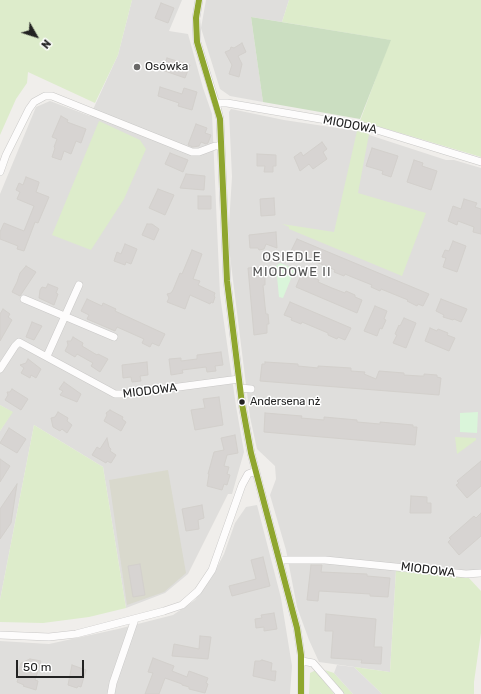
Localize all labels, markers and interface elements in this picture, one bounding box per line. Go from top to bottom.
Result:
north arrow [16,16,56,56]
text: N [38,37,53,51]
place label: Osówka [145,60,188,74]
marker: Osówka [132,62,142,72]
street label: MIODOWA [322,113,378,137]
district label: OSIEDLE MIODOWE II [253,249,331,280]
street label: MIODOWA [122,381,178,401]
place label: Andersena nż [250,395,320,409]
marker: Andersena nż [237,397,247,407]
street label: MIODOWA [400,560,456,580]
scale bar [18,652,86,678]
text: 50 m [23,660,51,674]

